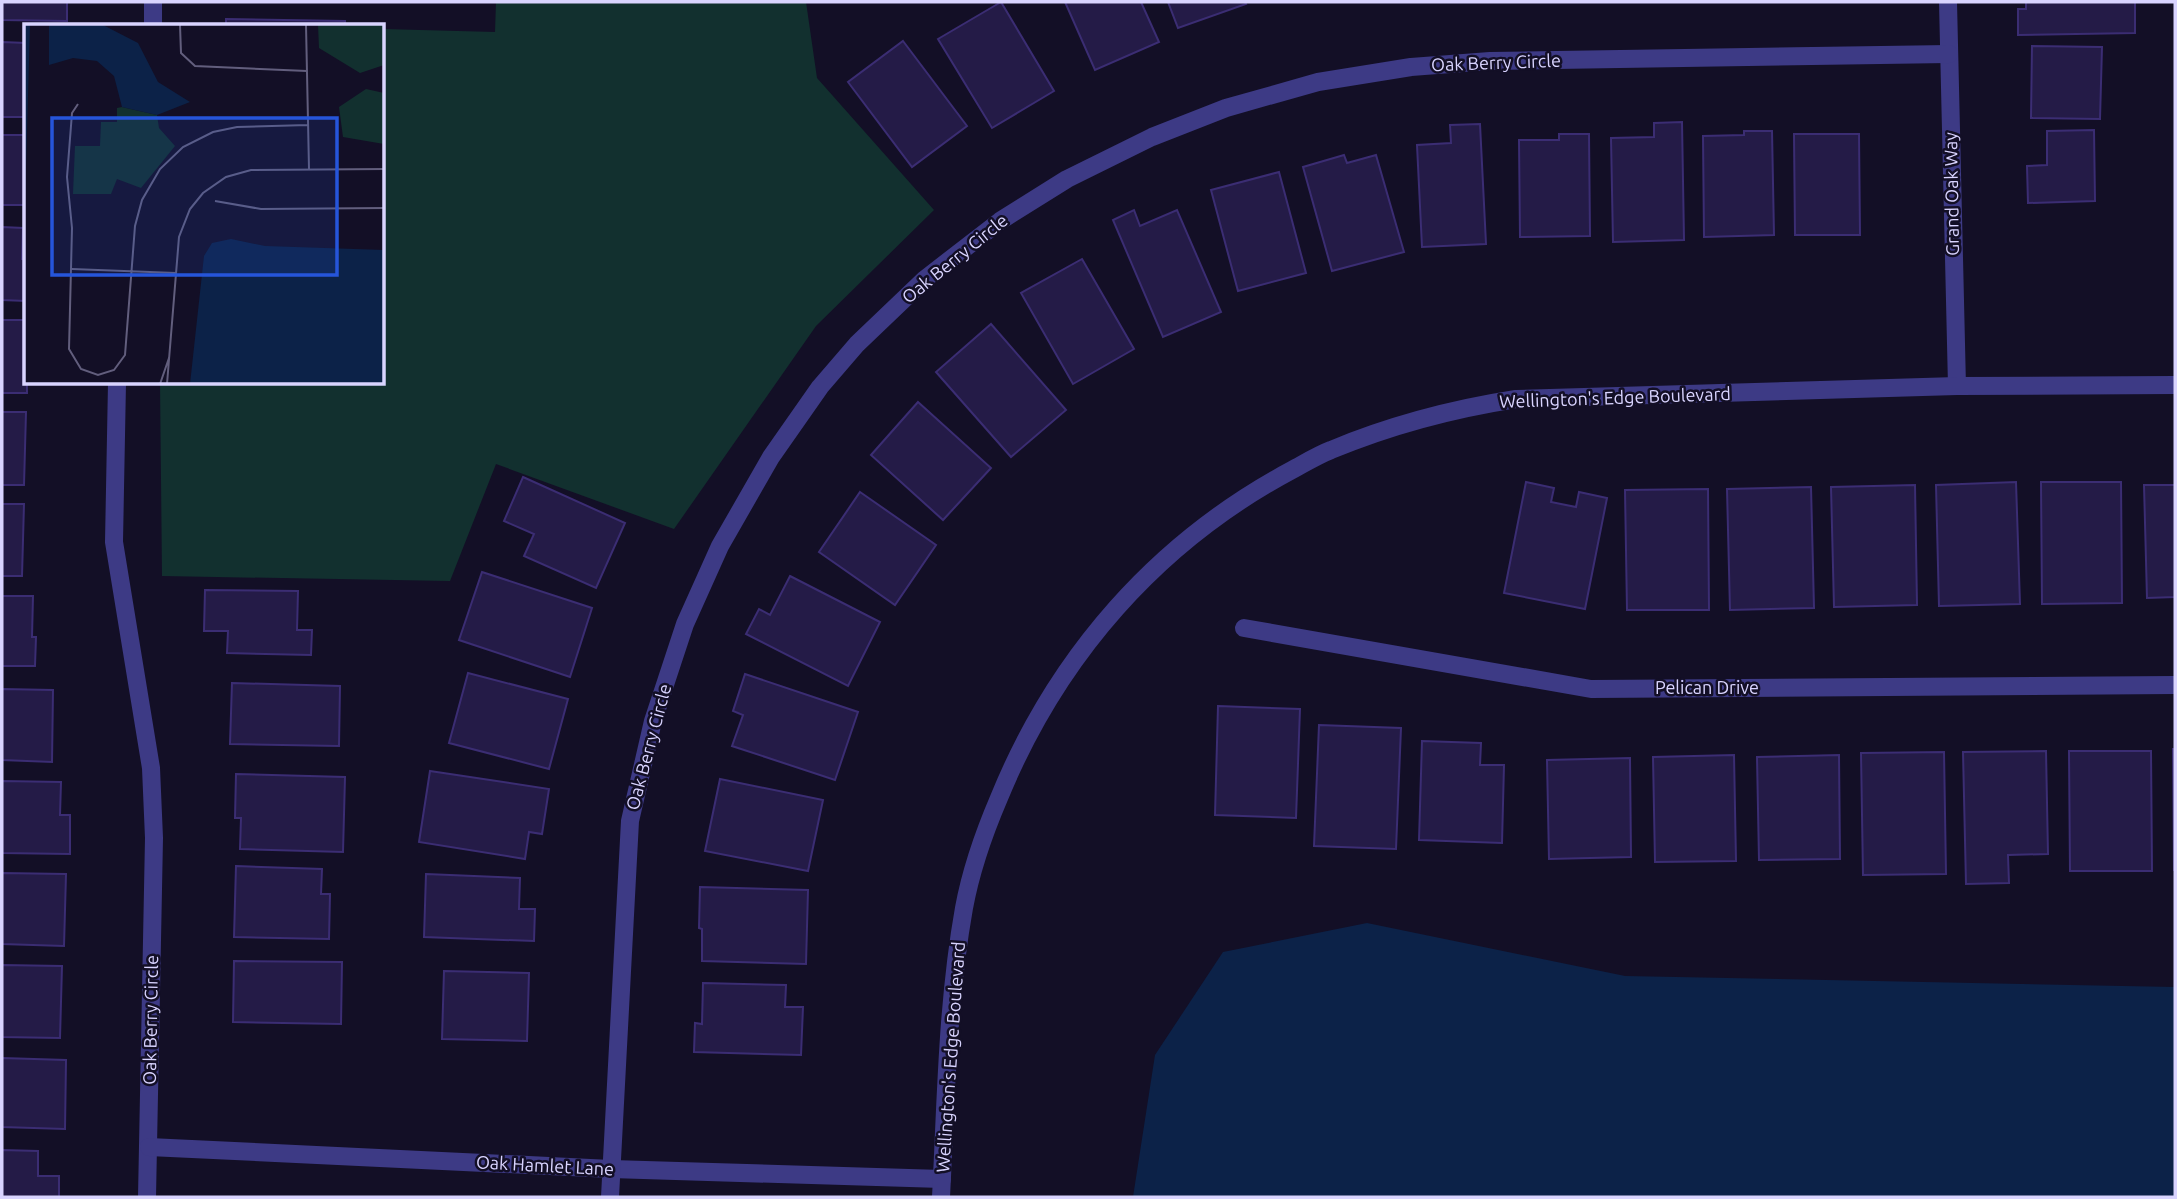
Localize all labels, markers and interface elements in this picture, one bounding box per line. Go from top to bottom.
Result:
inset map [24,24,385,385]
street label: Oak Berry Circle [1431,50,1561,74]
street label: Grand Oak Way [1940,132,1962,256]
street label: Oak Berry Circle [898,210,1011,307]
street label: Wellington's Edge Boulevard [1499,383,1731,411]
street label: Pelican Drive [1655,677,1759,697]
street label: Oak Berry Circle [622,681,675,812]
street label: Wellington's Edge Boulevard [932,941,968,1173]
street label: Oak Berry Circle [139,955,161,1085]
street label: Oak Hamlet Lane [475,1151,615,1179]

